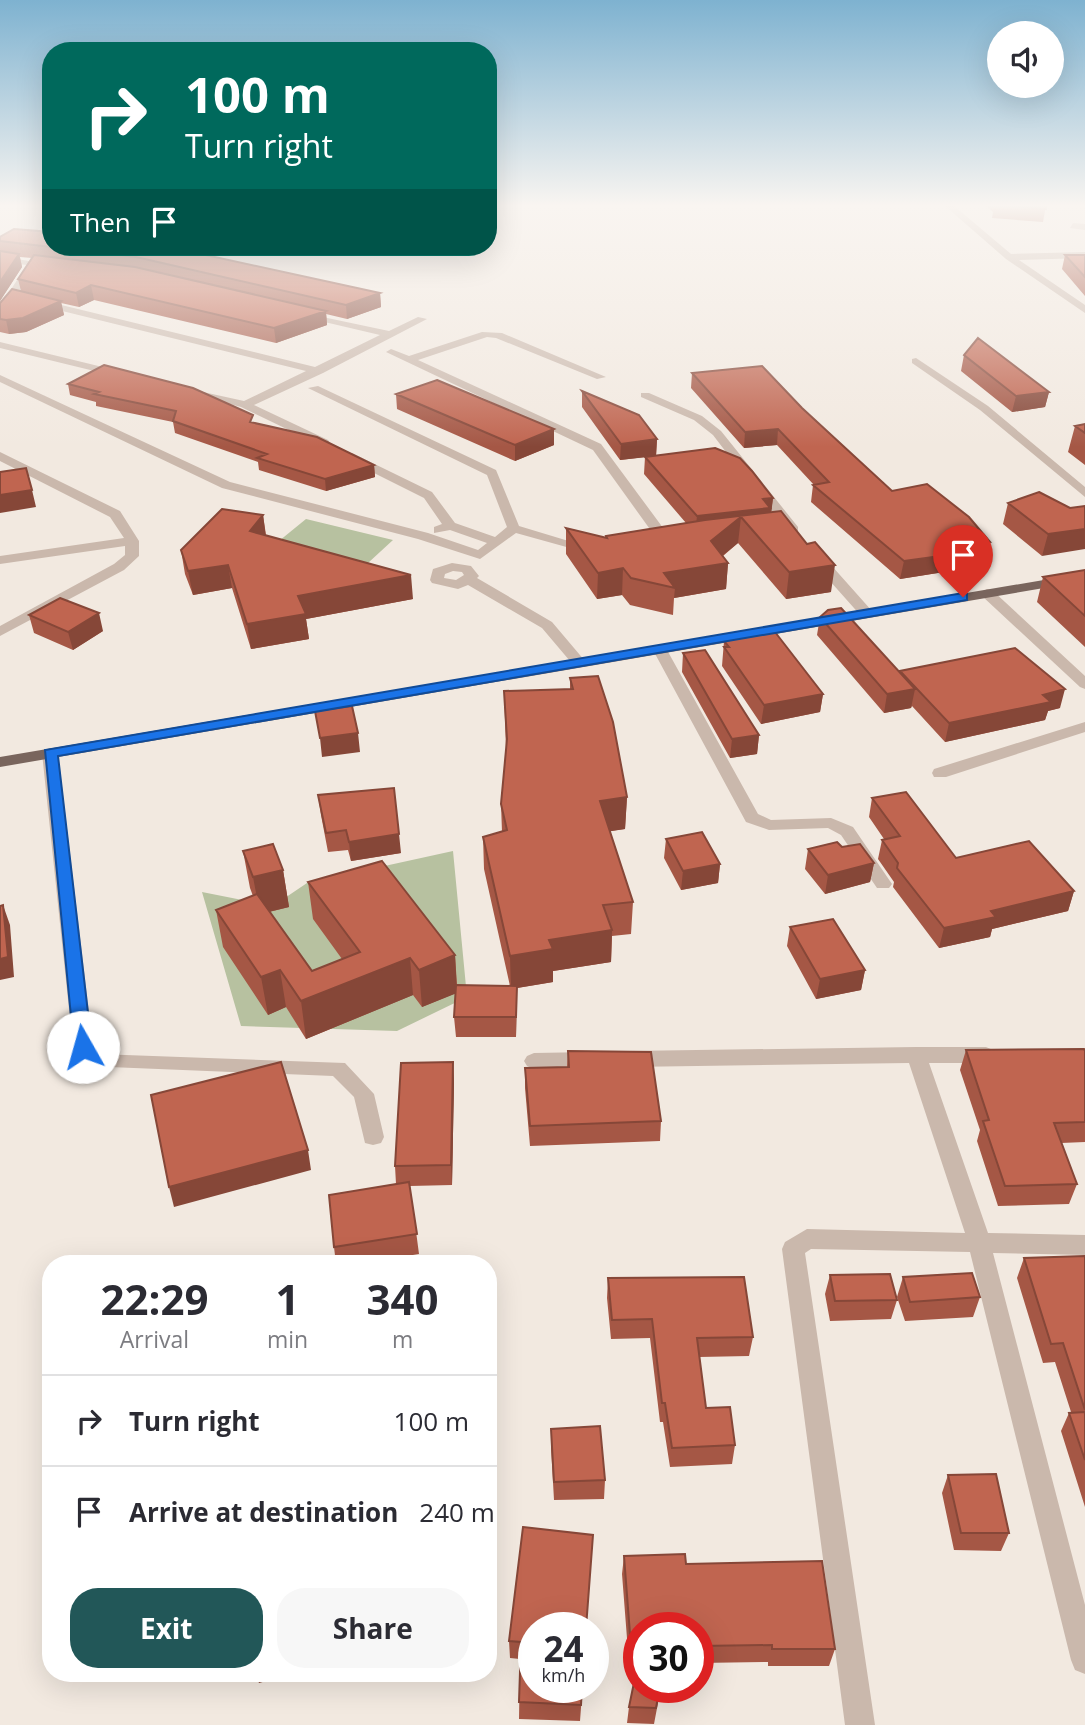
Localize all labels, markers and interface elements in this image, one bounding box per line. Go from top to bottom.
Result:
map controls [987,21,1064,98]
button: sound [987,21,1064,98]
text: 100 m [185,61,330,127]
icon: right [70,70,161,161]
text: Turn right [185,124,333,167]
icon: arrive [145,203,183,241]
text: Then [70,204,131,240]
pin [933,525,993,597]
icon: arrive [944,536,982,574]
position arrow [46,1010,120,1084]
text: 22:29 [100,1270,208,1327]
text: 1 [275,1270,300,1327]
text: 340 [367,1270,439,1327]
text: Arrival [120,1323,189,1355]
text: min [267,1323,308,1355]
text: m [392,1323,413,1355]
icon: right [70,1402,108,1440]
text: Turn right [129,1403,260,1439]
text: 100 m [394,1403,469,1439]
icon: arrive [70,1493,108,1531]
text: Arrive at destination [129,1494,398,1530]
text: 240 m [419,1494,495,1530]
button: Exit [70,1588,263,1668]
button: Share [277,1588,469,1668]
speed limit sign: 30 [623,1612,714,1703]
text: 24 [543,1625,584,1672]
text: km/h [542,1663,585,1687]

